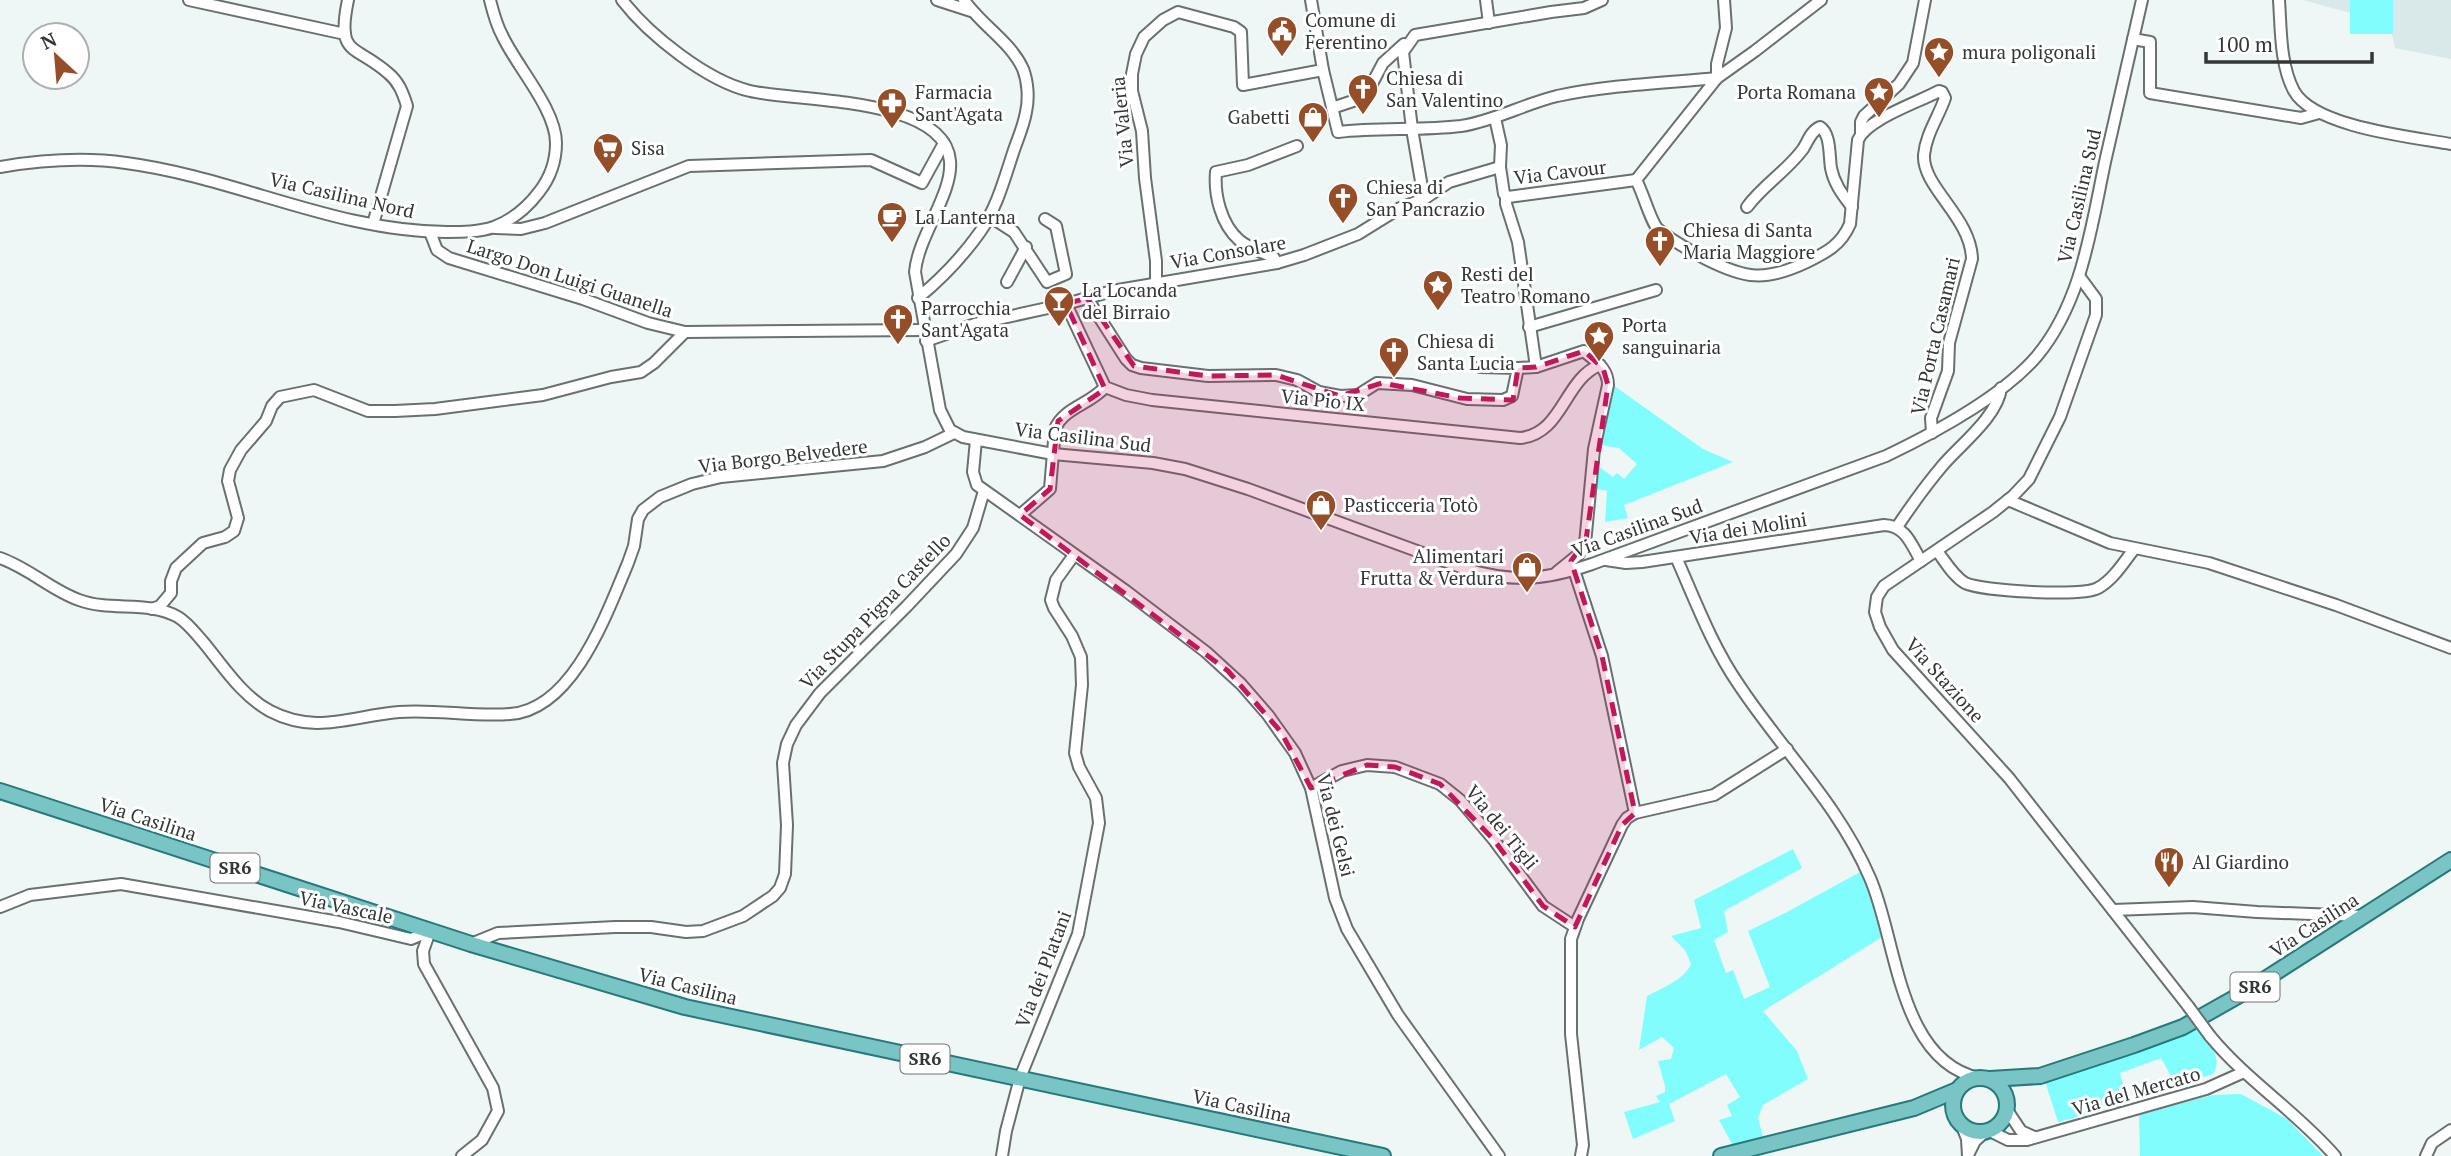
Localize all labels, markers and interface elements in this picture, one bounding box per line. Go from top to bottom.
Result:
place label: Comune di Ferentino [1305,7,1396,54]
public building icon: Comune di Ferentino [1265,14,1299,58]
north arrow [21,21,91,91]
scale bar [2206,21,2372,65]
text: N [36,26,61,55]
text: 100 m [2216,30,2273,58]
place icon: mura poligonali [1922,35,1956,79]
place label: mura poligonali [1962,39,2096,64]
place label: Chiesa di San Valentino [1386,65,1503,112]
church icon: Chiesa di San Valentino [1346,72,1380,116]
street label: Via Valeria [1104,75,1139,169]
place icon: Porta Romana [1862,75,1896,119]
place label: Farmacia Sant'Agata [915,79,1003,126]
place label: Porta Romana [1737,79,1856,104]
pharmacy icon: Farmacia Sant'Agata [875,86,909,130]
shop icon: Gabetti [1296,100,1330,144]
place label: Gabetti [1228,104,1290,129]
street label: Via Casilina Sud [2051,126,2106,266]
supermarket icon: Sisa [591,131,625,175]
place label: Sisa [631,135,665,160]
street label: Via Cavour [1512,153,1608,190]
street label: Via Casilina Nord [267,166,417,223]
place label: Chiesa di San Pancrazio [1366,174,1485,221]
church icon: Chiesa di San Pancrazio [1326,181,1360,225]
cafe icon: La Lanterna [875,200,909,244]
place label: La Lanterna [915,204,1016,229]
place label: Chiesa di Santa Maria Maggiore [1683,217,1815,264]
church icon: Chiesa di Santa Maria Maggiore [1643,224,1677,268]
street label: Via Consolare [1168,229,1288,274]
street label: Largo Don Luigi Guanella [464,232,677,323]
street label: Via Porta Casamari [1904,254,1965,417]
place label: Resti del Teatro Romano [1461,261,1590,308]
place icon: Resti del Teatro Romano [1421,268,1455,312]
place label: La Locanda del Birraio [1082,277,1178,324]
bar icon: La Locanda del Birraio [1042,284,1076,328]
place label: Parrocchia Sant'Agata [921,295,1011,342]
church icon: Parrocchia Sant'Agata [881,302,915,346]
place label: Porta sanguinaria [1622,312,1722,359]
place icon: Porta sanguinaria [1582,319,1616,363]
place label: Chiesa di Santa Lucia [1417,328,1515,375]
church icon: Chiesa di Santa Lucia [1377,335,1411,379]
street label: Via Pio IX [1280,383,1367,416]
street label: Via Casilina Sud [1013,416,1153,457]
street label: Via Borgo Belvedere [697,433,869,478]
shop icon: Pasticceria Totò [1304,488,1338,532]
place label: Pasticceria Totò [1344,492,1478,517]
street label: Via Casilina Sud [1568,492,1706,563]
street label: Via dei Molini [1687,506,1809,549]
street label: Via Stupa Pigna Castello [794,527,956,694]
place label: Alimentari Frutta & Verdura [1360,543,1504,590]
shop icon: Alimentari Frutta & Verdura [1510,550,1544,594]
street label: Via Stazione [1901,632,1990,727]
street label: Via dei Gelsi [1312,771,1361,879]
street label: Via dei Tigli [1460,779,1544,874]
street label: Via Casilina [96,791,200,846]
restaurant icon: Al Giardino [2152,845,2186,889]
place label: Al Giardino [2192,849,2289,874]
road number: SR6 [210,854,260,882]
street label: Via Vascale [297,884,395,929]
street label: Via Casilina [2265,886,2363,963]
street label: Via dei Platani [1009,907,1076,1031]
street label: Via Casilina [636,961,741,1010]
road number: SR6 [2230,972,2280,1002]
road number: SR6 [900,1044,950,1074]
street label: Via del Mercato [2069,1060,2203,1121]
street label: Via Casilina [1190,1083,1295,1128]

